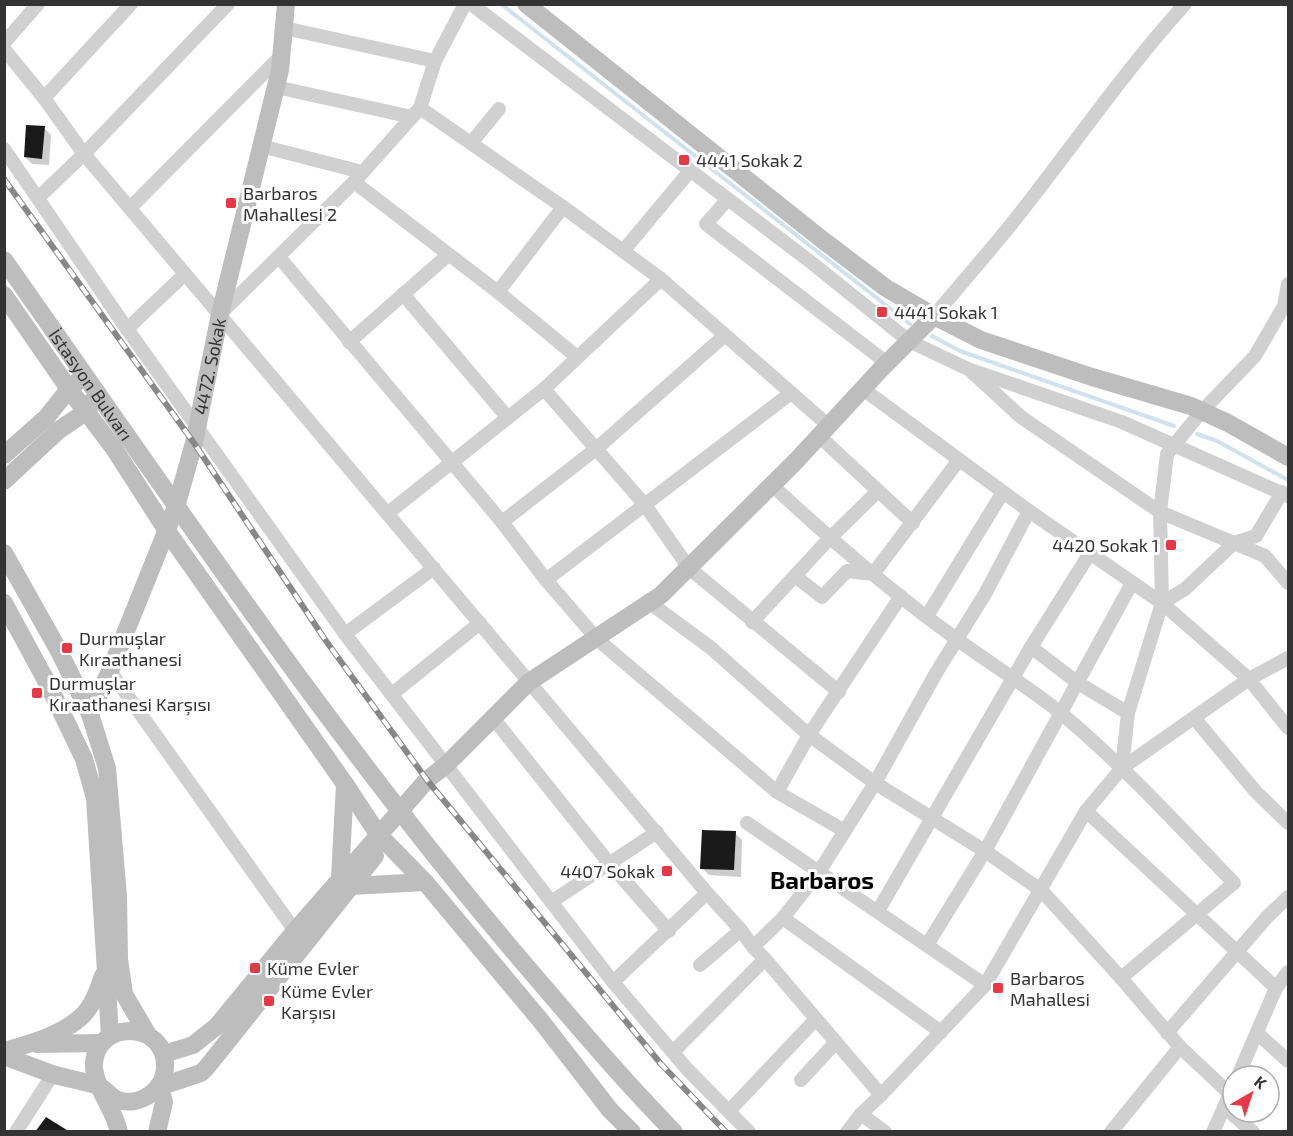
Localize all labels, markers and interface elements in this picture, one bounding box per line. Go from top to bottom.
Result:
place label: 4441 Sokak 2 [696,149,803,171]
marker: 4441 Sokak 2 [677,153,691,167]
place label: Barbaros Mahallesi 2 [243,182,337,225]
marker: Barbaros Mahallesi 2 [224,196,238,210]
place label: 4441 Sokak 1 [894,301,998,323]
marker: 4441 Sokak 1 [875,305,889,319]
street label: 4472. Sokak [189,316,230,417]
street label: İstasyon Bulvarı [45,324,138,445]
place label: 4420 Sokak 1 [1052,534,1159,556]
marker: 4420 Sokak 1 [1164,538,1178,552]
place label: Durmuşlar Kıraathanesi [79,627,182,670]
marker: Durmuşlar Kıraathanesi [60,641,74,655]
place label: Durmuşlar Kıraathanesi Karşısı [49,672,211,716]
marker: Durmuşlar Kıraathanesi Karşısı [30,686,44,700]
place label: 4407 Sokak [560,860,655,882]
marker: 4407 Sokak [660,864,674,878]
district label: Barbaros [770,865,874,894]
place label: Küme Evler [267,957,359,979]
marker: Küme Evler [248,961,262,975]
place label: Barbaros Mahallesi [1010,967,1090,1010]
place label: Küme Evler Karşısı [281,980,373,1024]
marker: Barbaros Mahallesi [991,981,1005,995]
marker: Küme Evler Karşısı [262,994,276,1008]
north arrow [1221,1064,1281,1124]
text: K [1251,1071,1271,1093]

